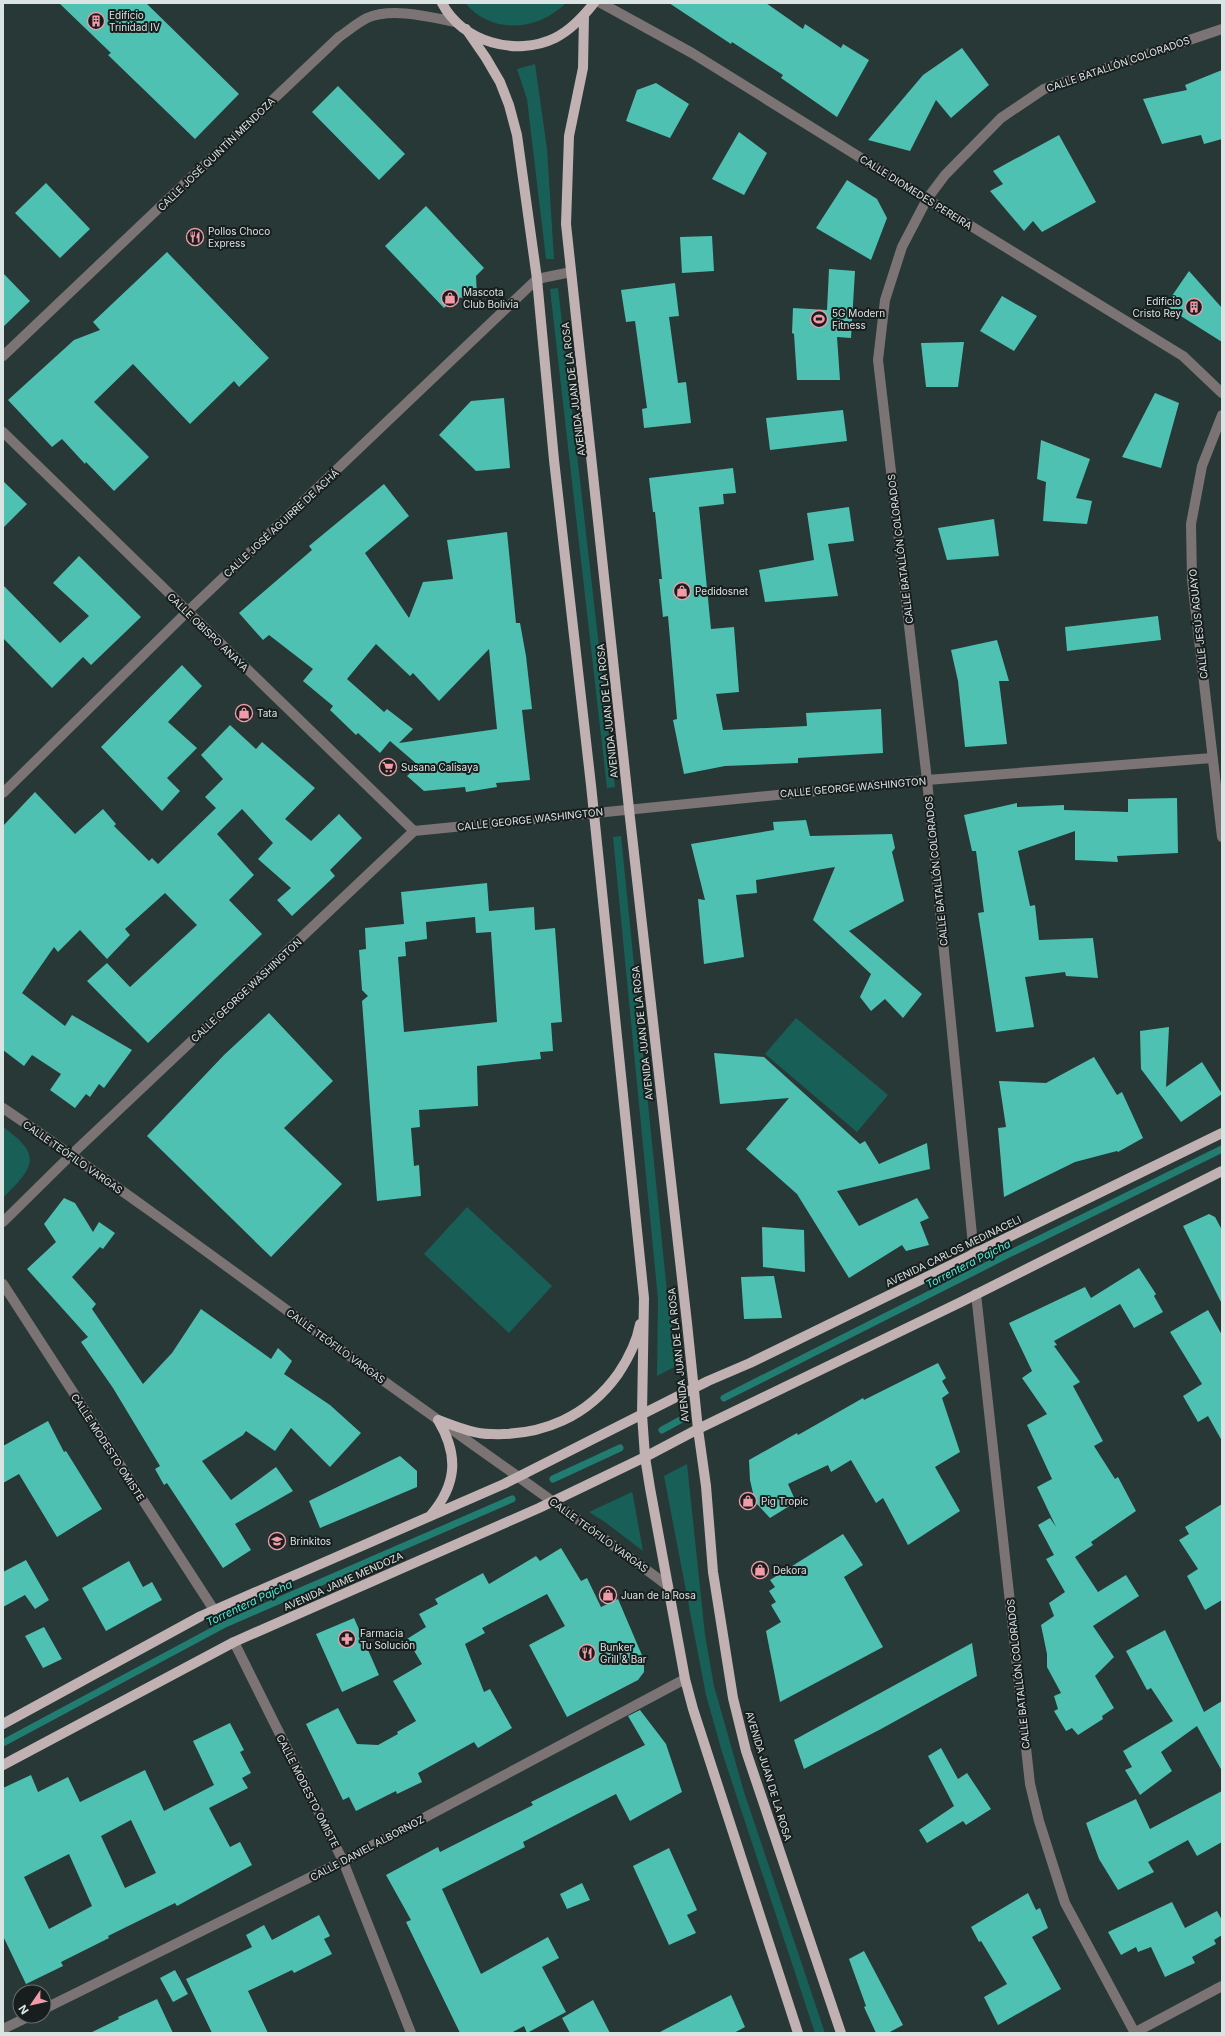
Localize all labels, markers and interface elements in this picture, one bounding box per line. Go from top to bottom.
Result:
place label: Edificio Trinidad IV [109,9,160,33]
building icon: Edificio Trinidad IV [86,11,106,31]
street label: CALLE BATALLÓN COLORADOS [1044,33,1191,94]
street label: CALLE JOSÉ QUINTÍN MENDOZA [154,94,277,213]
street label: CALLE DIOMEDES PEREIRA [858,152,974,232]
place label: Pollos Choco Express [208,225,270,249]
restaurant icon: Pollos Choco Express [185,227,205,247]
place label: Mascota Club Bolivia [463,286,519,310]
shop icon: Mascota Club Bolivia [440,288,460,308]
place label: Edificio Cristo Rey [1133,295,1181,319]
building icon: Edificio Cristo Rey [1184,297,1204,317]
place label: 5G Modern Fitness [832,307,885,331]
sports icon: 5G Modern Fitness [809,309,829,329]
street label: AVENIDA JUAN DE LA ROSA [559,321,587,457]
street label: CALLE JOSÉ AGUIRRE DE ACHÁ [220,466,341,579]
street label: CALLE BATALLÓN COLORADOS [884,473,915,625]
street label: CALLE JESÚS AGUAYO [1185,568,1210,680]
shop icon: Pedidosnet [672,581,692,601]
place label: Pedidosnet [695,585,749,597]
street label: CALLE OBISPO ANAYA [165,590,251,674]
street label: AVENIDA JUAN DE LA ROSA [594,643,620,779]
shop icon: Tata [234,703,254,723]
place label: Tata [257,707,277,719]
supermarket icon: Susana Calisaya [378,757,398,777]
place label: Susana Calisaya [401,761,478,773]
street label: CALLE GEORGE WASHINGTON [779,775,927,799]
street label: CALLE BATALLÓN COLORADOS [921,795,950,947]
street label: CALLE GEORGE WASHINGTON [456,805,604,833]
street label: CALLE GEORGE WASHINGTON [188,936,304,1044]
street label: AVENIDA JUAN DE LA ROSA [629,965,655,1101]
street label: CALLE TEÓFILO VARGAS [21,1117,126,1196]
street label: AVENIDA CARLOS MEDINACELI [883,1213,1023,1289]
water label: Torrentera Pajcha [923,1236,1013,1291]
street label: AVENIDA JUAN DE LA ROSA [665,1287,691,1423]
street label: CALLE TEÓFILO VARGAS [284,1305,388,1386]
street label: CALLE MODESTO OMISTE [69,1391,147,1503]
shop icon: Pig Tropic [738,1491,758,1511]
street label: CALLE TEÓFILO VARGAS [547,1494,651,1575]
place label: Pig Tropic [761,1495,809,1507]
school or university icon: Brinkitos [267,1531,287,1551]
place label: Brinkitos [290,1535,331,1547]
street label: AVENIDA JAIME MENDOZA [281,1549,405,1613]
shop icon: Dekora [750,1560,770,1580]
place label: Dekora [773,1564,807,1576]
water label: Torrentera Pajcha [204,1577,295,1629]
shop icon: Juan de la Rosa [598,1585,618,1605]
place label: Juan de la Rosa [621,1589,696,1601]
street label: CALLE BATALLÓN COLORADOS [1003,1598,1032,1750]
place label: Farmacia Tu Solución [360,1627,415,1651]
pharmacy icon: Farmacia Tu Solución [337,1629,357,1649]
place label: Bunker Grill & Bar [600,1641,647,1665]
restaurant icon: Bunker Grill & Bar [577,1643,597,1663]
street label: AVENIDA JUAN DE LA ROSA [744,1710,794,1842]
street label: CALLE MODESTO OMISTE [274,1732,342,1850]
street label: CALLE DANIEL ALBORNOZ [308,1813,426,1883]
north arrow [12,1984,52,2024]
text: N [16,2002,32,2017]

